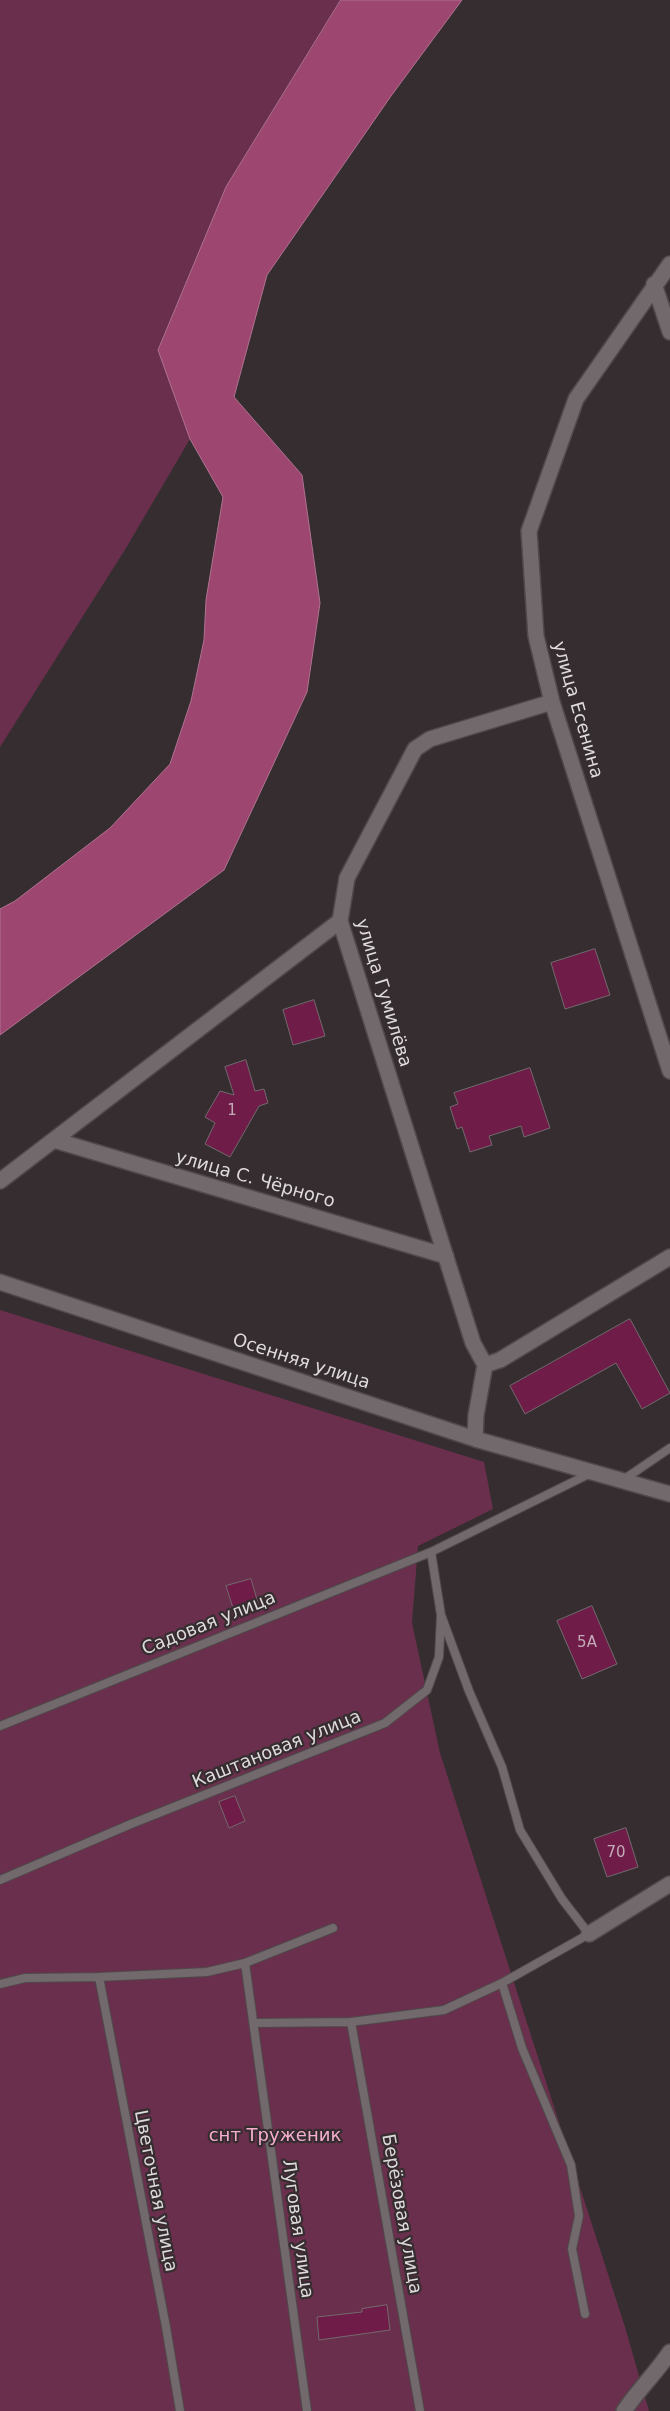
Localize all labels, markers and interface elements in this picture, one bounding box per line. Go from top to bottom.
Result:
street label: улица Есенина [547,639,607,781]
street label: улица Гумилёва [350,916,416,1070]
house number: 1 [227,1102,237,1120]
street label: улица С. Чёрного [173,1147,337,1213]
street label: Осенняя улица [230,1330,372,1394]
street label: Садовая улица [139,1587,279,1661]
house number: 5А [577,1634,597,1652]
street label: Каштановая улица [190,1706,364,1794]
house number: 70 [606,1844,626,1862]
street label: Цветочная улица [129,2108,181,2274]
park label: снт Труженик [209,2125,341,2147]
street label: Берёзовая улица [376,2132,426,2296]
street label: Луговая улица [277,2158,317,2300]

